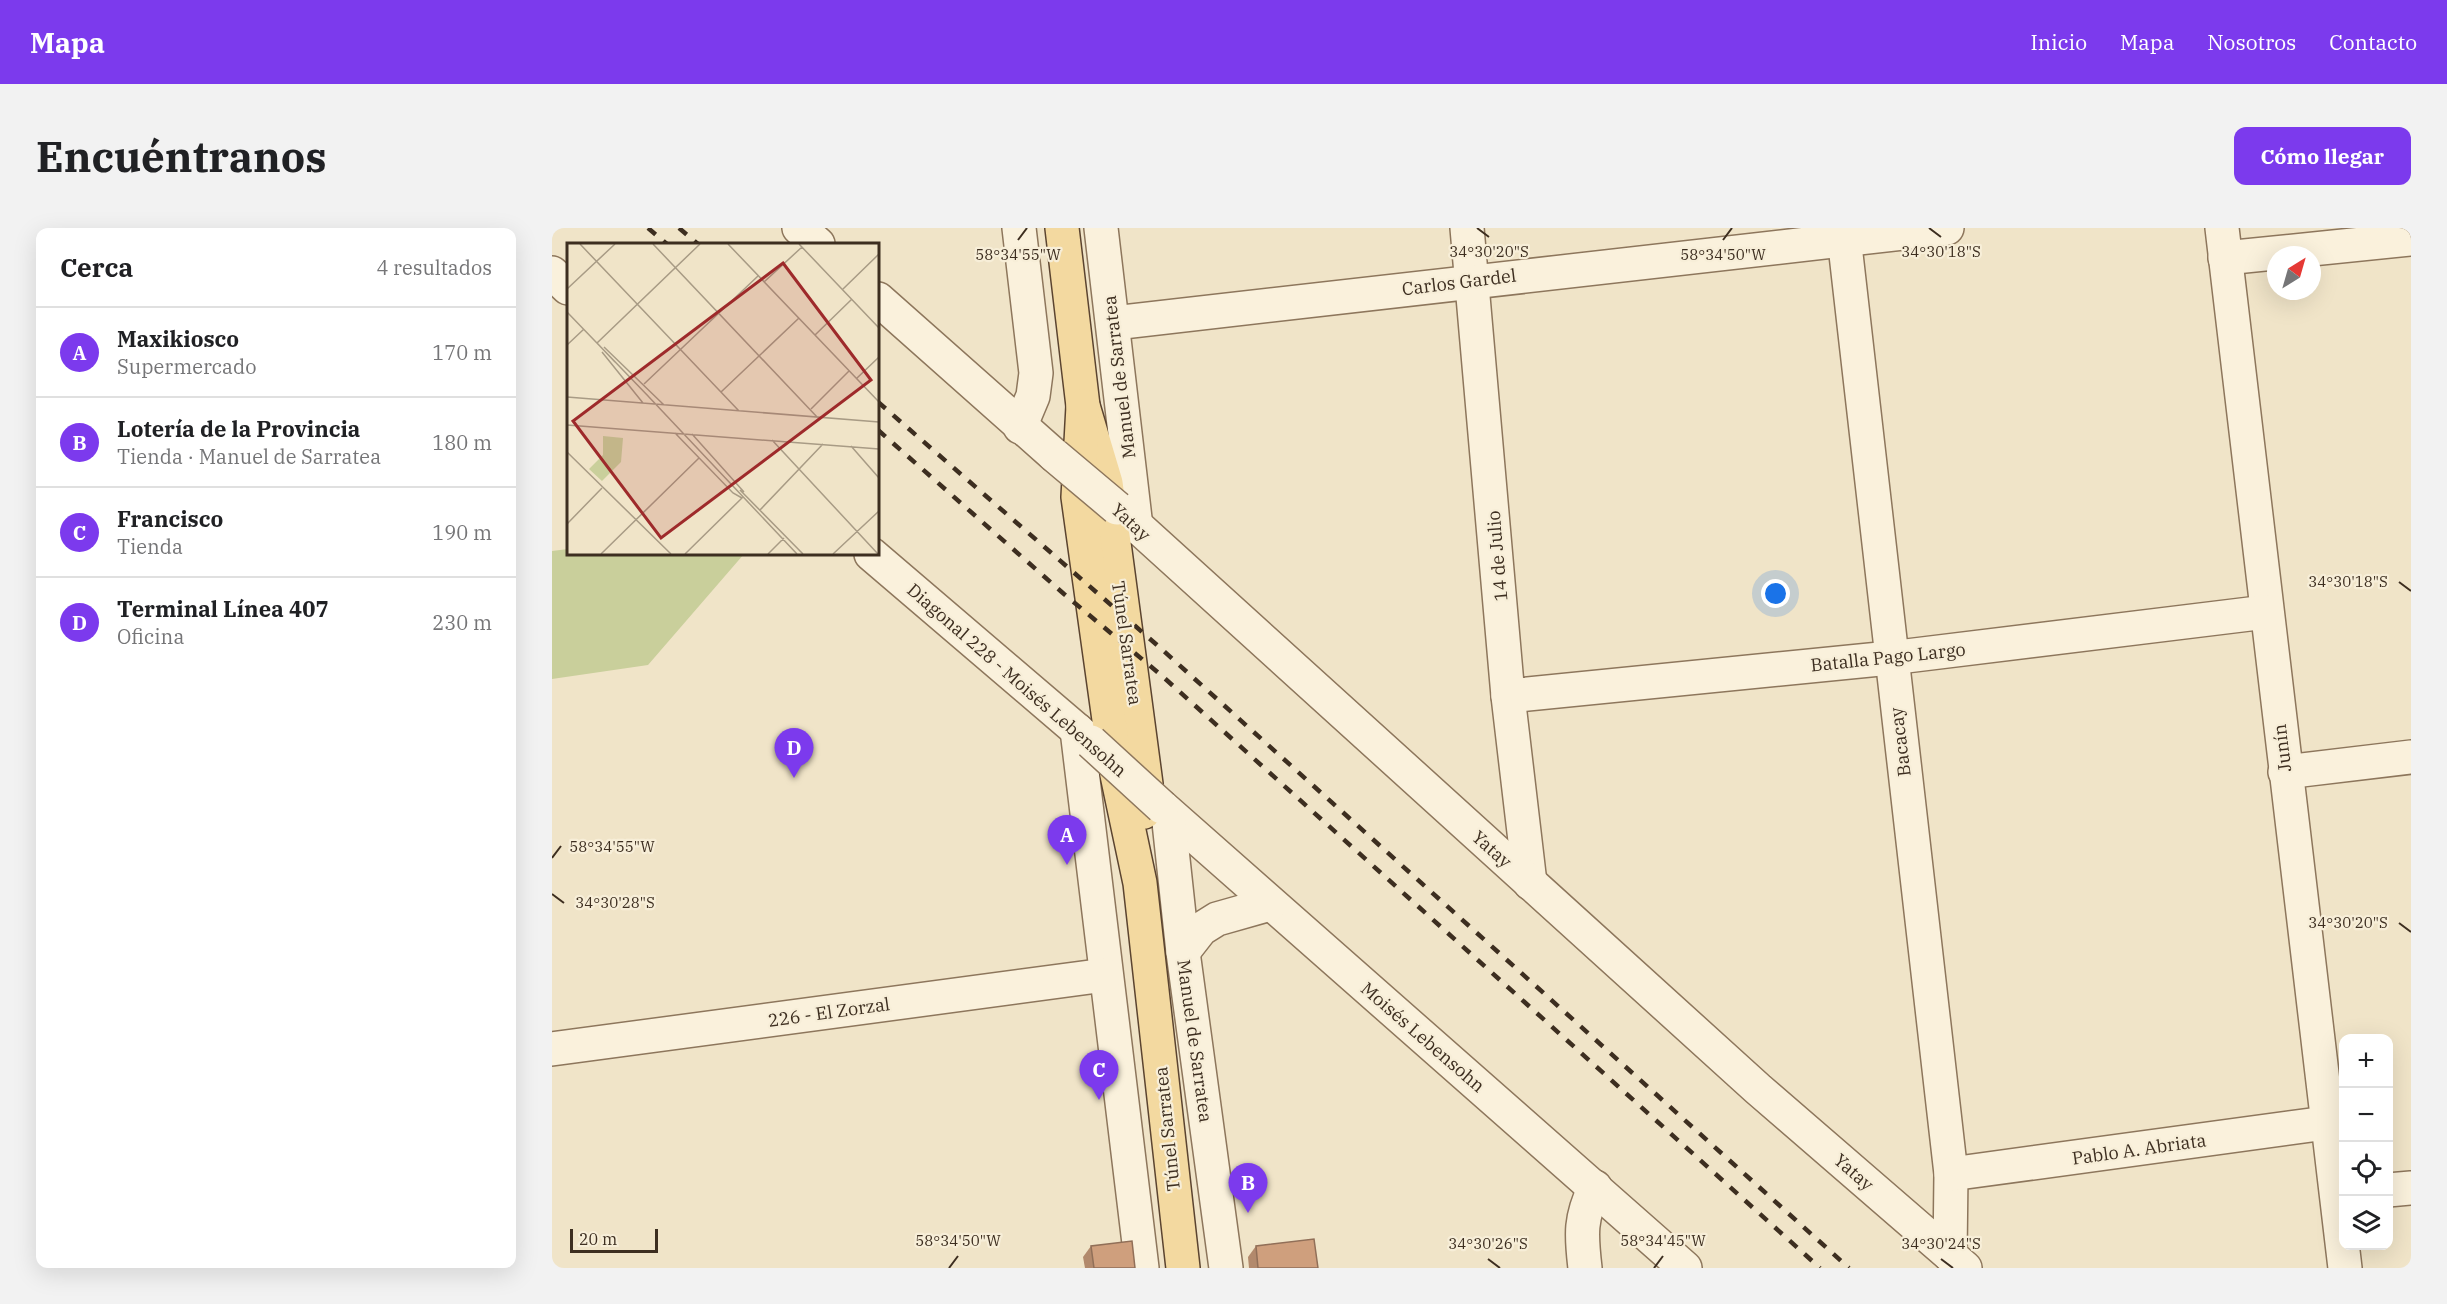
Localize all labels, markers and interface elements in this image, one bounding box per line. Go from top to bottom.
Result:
text: Mapa [30,24,105,61]
text: Inicio [2030,28,2087,56]
text: Mapa [2120,28,2174,56]
text: Nosotros [2207,28,2296,56]
text: Contacto [2329,28,2417,56]
button: Cómo llegar [2234,127,2411,185]
text: Encuéntranos [36,129,327,184]
text: 34°30'20"S [1449,242,1529,261]
text: 34°30'18"S [1901,242,1981,261]
inset map [567,243,879,555]
text: 58°34'55"W [975,245,1061,264]
text: 58°34'50"W [1680,245,1766,264]
north arrow [2267,246,2321,300]
text: Cerca [60,250,133,284]
text: 4 resultados [376,254,492,281]
street label: Carlos Gardel [1401,264,1517,300]
street label: Manuel de Sarratea [1098,294,1140,460]
text: Maxikiosco [117,324,239,353]
text: A [73,339,86,366]
text: 170 m [432,339,492,366]
text: Supermercado [117,353,256,380]
text: Lotería de la Provincia [117,414,360,443]
text: B [72,429,87,456]
text: 180 m [432,429,492,456]
text: Tienda · Manuel de Sarratea [117,443,381,470]
street label: Yatay [1107,498,1156,546]
text: Francisco [117,504,223,533]
street label: 14 de Julio [1482,510,1512,602]
text: C [73,519,86,546]
text: 190 m [432,519,492,546]
text: Tienda [117,533,183,560]
text: 34°30'18"S [2308,572,2388,591]
street label: Diagonal 228 - Moisés Lebensohn [902,578,1132,782]
street label: Túnel Sarratea [1107,579,1147,707]
your location [1761,579,1790,608]
text: Terminal Línea 407 [117,594,329,623]
text: D [72,609,87,636]
text: 230 m [432,609,492,636]
text: Oficina [117,623,184,650]
street label: Batalla Pago Largo [1809,637,1967,677]
street label: Bacacay [1884,706,1916,778]
street label: Junín [2268,723,2296,773]
pin: D [774,728,814,778]
pin: A [1048,816,1086,865]
street label: Yatay [1467,825,1517,873]
text: 58°34'55"W [569,837,655,856]
text: 34°30'28"S [575,893,655,912]
text: 34°30'20"S [2308,913,2388,932]
street label: Manuel de Sarratea [1172,958,1218,1124]
street label: Moisés Lebensohn [1356,977,1490,1097]
street label: 226 - El Zorzal [767,992,891,1032]
map controls [2339,1034,2393,1250]
button: + [2339,1034,2393,1088]
pin: C [1080,1050,1118,1100]
street label: Túnel Sarratea [1149,1065,1185,1192]
button: − [2339,1088,2393,1142]
street label: Pablo A. Abriata [2070,1128,2208,1170]
button: locate [2339,1142,2393,1196]
street label: Yatay [1829,1148,1879,1196]
pin: B [1228,1164,1268,1213]
button: layers [2339,1196,2393,1250]
scale bar [570,1226,658,1254]
text: 20 m [579,1229,617,1249]
text: 58°34'50"W [915,1231,1001,1250]
text: 58°34'45"W [1620,1231,1706,1250]
text: 34°30'26"S [1448,1234,1528,1253]
text: 34°30'24"S [1901,1234,1981,1253]

